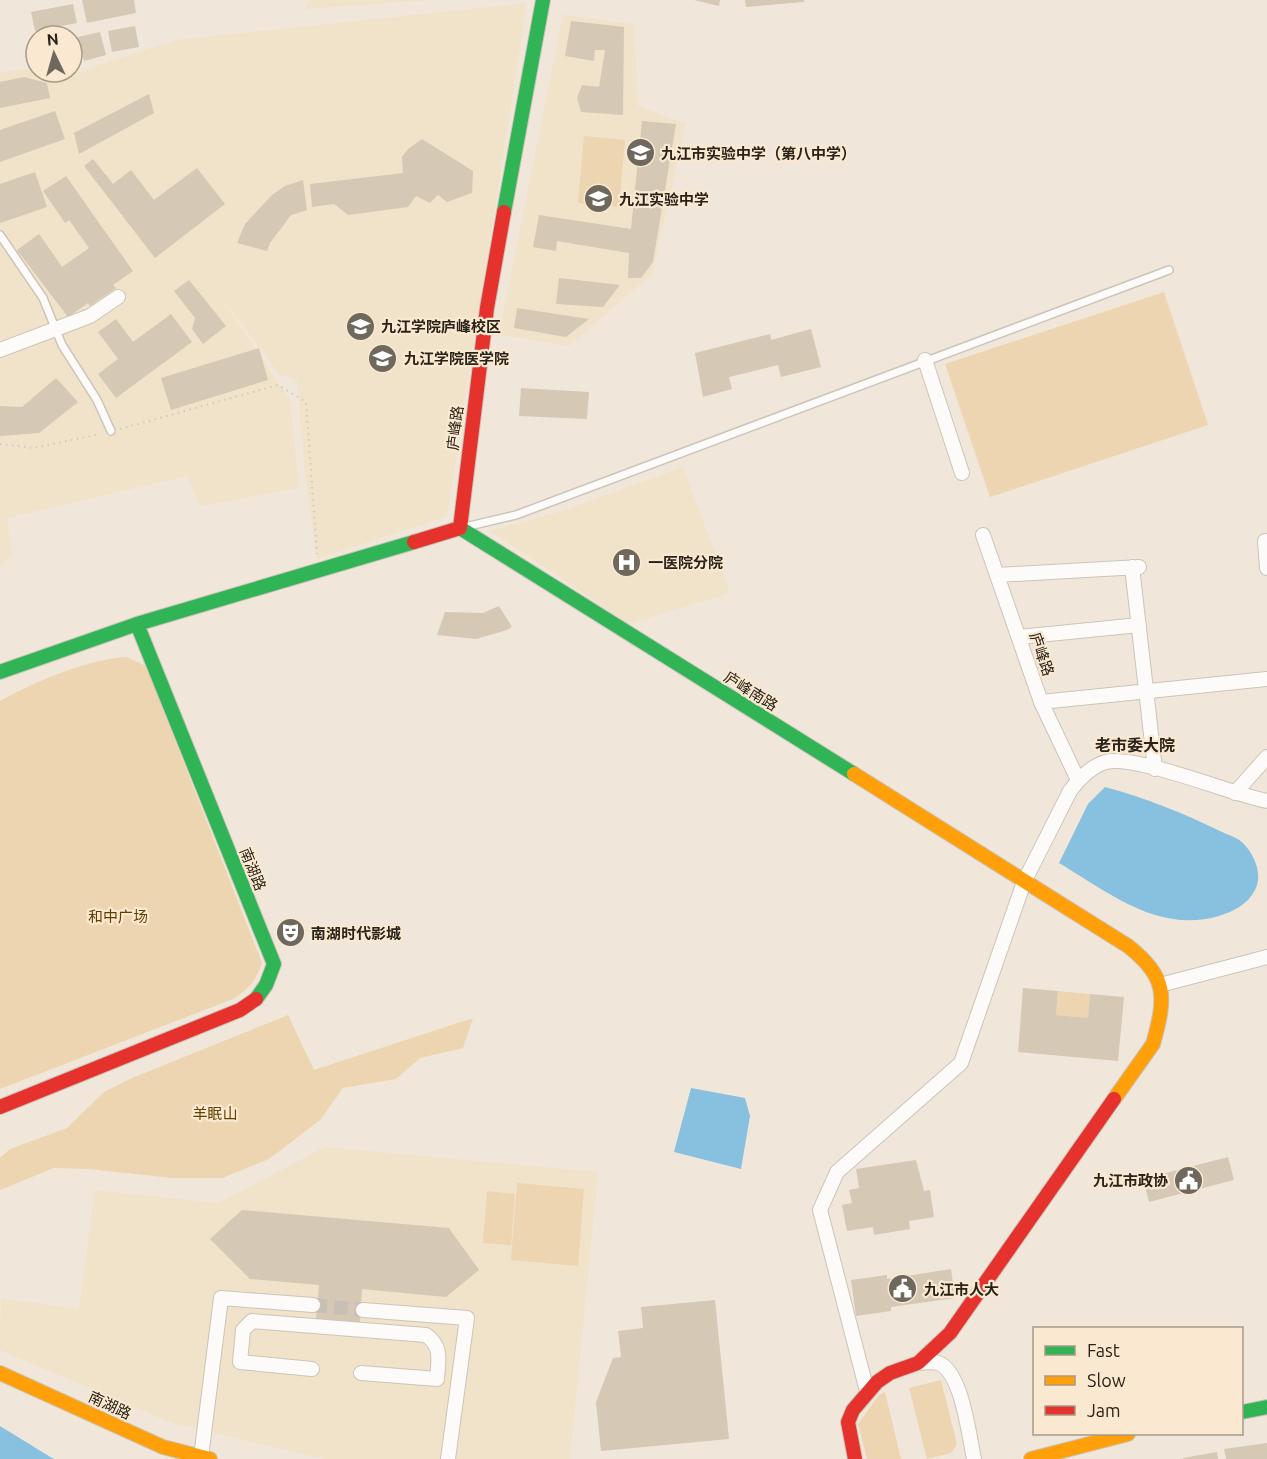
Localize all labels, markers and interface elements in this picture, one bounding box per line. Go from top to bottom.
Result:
north arrow [24,24,84,84]
text: N [46,30,59,49]
school or university icon: 九江市实验中学（第八中学） [624,137,656,169]
place label: 九江市实验中学（第八中学） [661,145,856,162]
school or university icon: 九江实验中学 [582,183,614,215]
place label: 九江实验中学 [619,191,709,208]
school or university icon: 九江学院庐峰校区 [344,310,376,342]
place label: 九江学院庐峰校区 [381,318,501,335]
school or university icon: 九江学院医学院 [367,342,399,374]
place label: 九江学院医学院 [404,350,509,367]
street label: 庐峰路 [444,405,466,451]
hospital icon: 一医院分院 [611,546,643,578]
place label: 一医院分院 [648,554,723,571]
street label: 庐峰路 [1027,630,1057,678]
street label: 庐峰南路 [721,668,781,714]
district label: 老市委大院 [1095,736,1175,754]
street label: 南湖路 [237,845,269,893]
park label: 和中广场 [88,908,148,925]
theatre icon: 南湖时代影城 [274,917,306,949]
place label: 南湖时代影城 [311,925,401,942]
park label: 羊眠山 [192,1105,238,1122]
public building icon: 九江市政协 [1173,1164,1205,1196]
place label: 九江市政协 [1093,1172,1168,1189]
public building icon: 九江市人大 [887,1273,919,1305]
place label: 九江市人大 [924,1281,999,1298]
legend [1033,1327,1243,1435]
text: Fast [1087,1340,1120,1360]
text: Slow [1087,1370,1126,1390]
street label: 南湖路 [86,1388,134,1422]
text: Jam [1087,1400,1121,1420]

